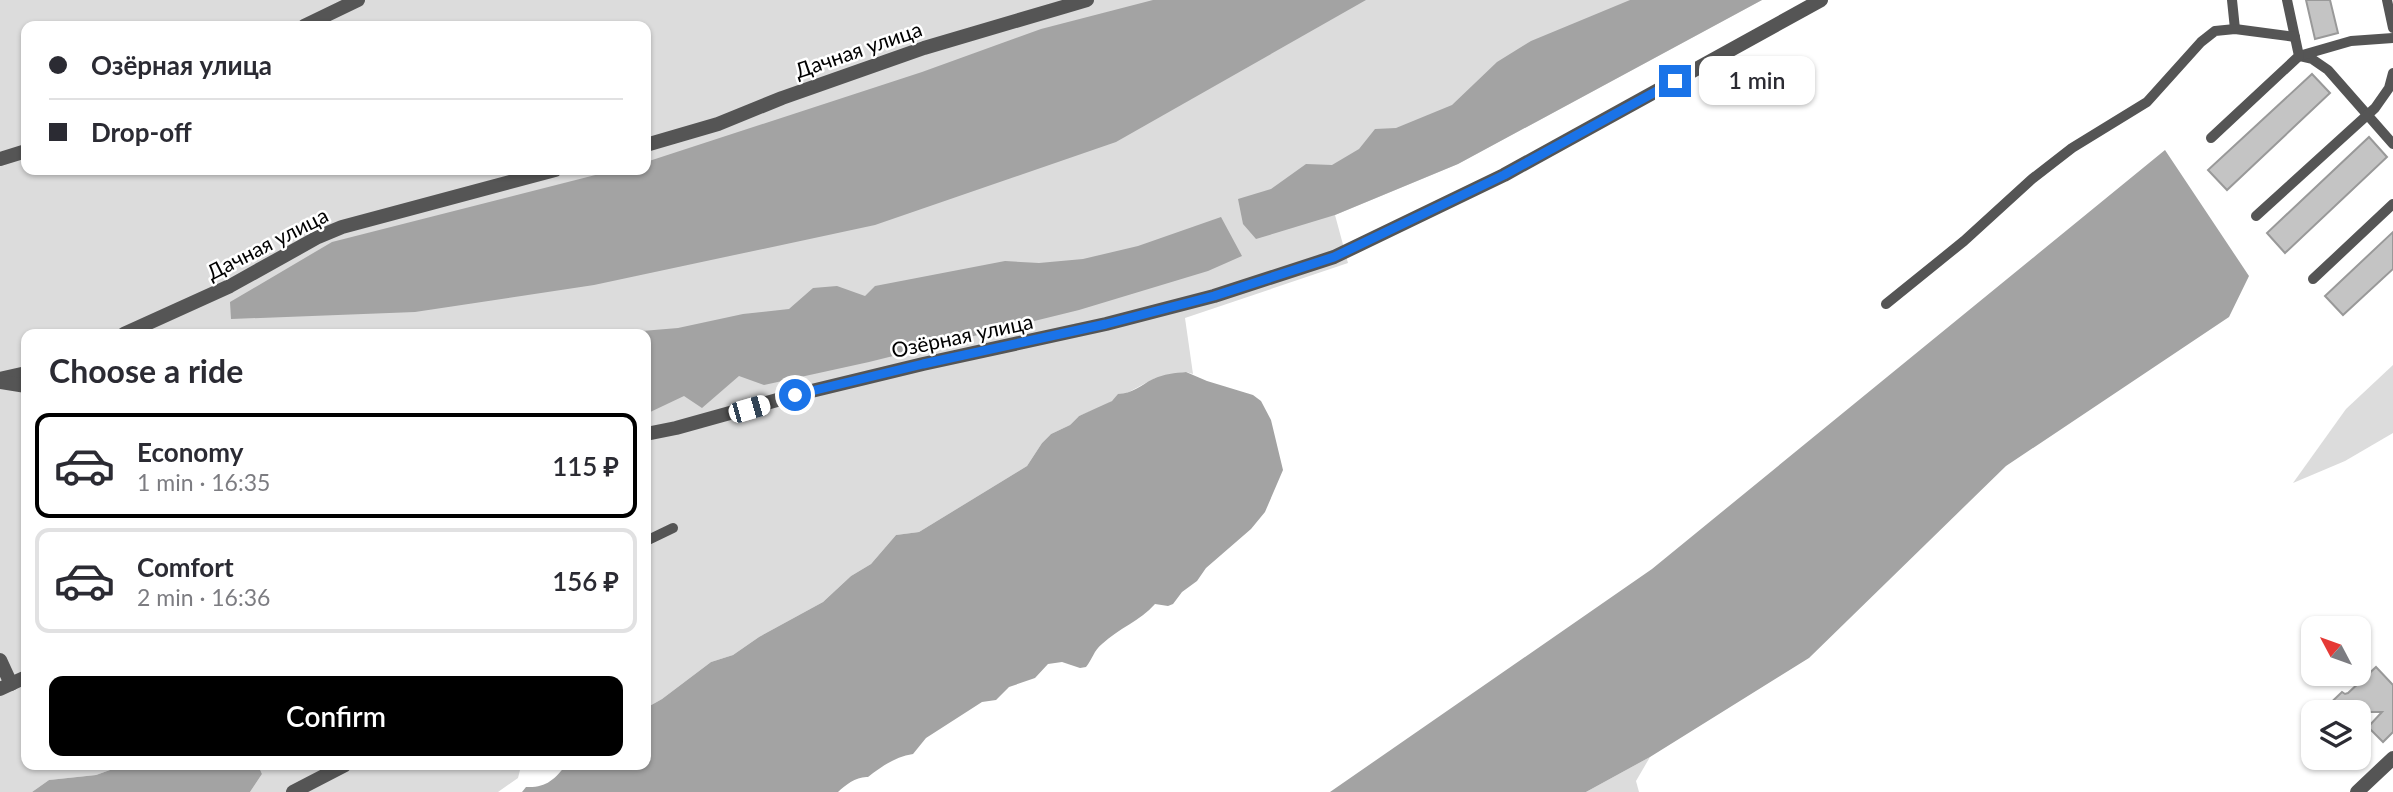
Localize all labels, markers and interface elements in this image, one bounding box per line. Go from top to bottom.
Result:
street label: Дачная улица [791,16,925,82]
text: Озёрная улица [91,49,272,81]
callout: 1 min [1700,56,1815,106]
route end [1659,65,1691,97]
text: 1 min [1729,66,1785,94]
text: Drop-off [91,116,192,148]
street label: Дачная улица [202,202,332,284]
street label: Озёрная улица [889,308,1035,362]
text: Choose a ride [49,351,243,390]
route start [779,379,811,411]
car [726,393,773,425]
icon: car [53,434,116,497]
text: Economy [137,436,243,468]
text: 115 ₽ [552,450,619,482]
text: 1 min · 16:35 [137,468,270,496]
icon: car [53,549,116,612]
text: Comfort [137,551,234,583]
text: 156 ₽ [552,565,619,597]
text: 2 min · 16:36 [137,583,270,611]
north arrow [2301,616,2371,686]
map controls [2301,616,2371,770]
button: Confirm [49,676,623,756]
button: layers [2301,700,2371,770]

